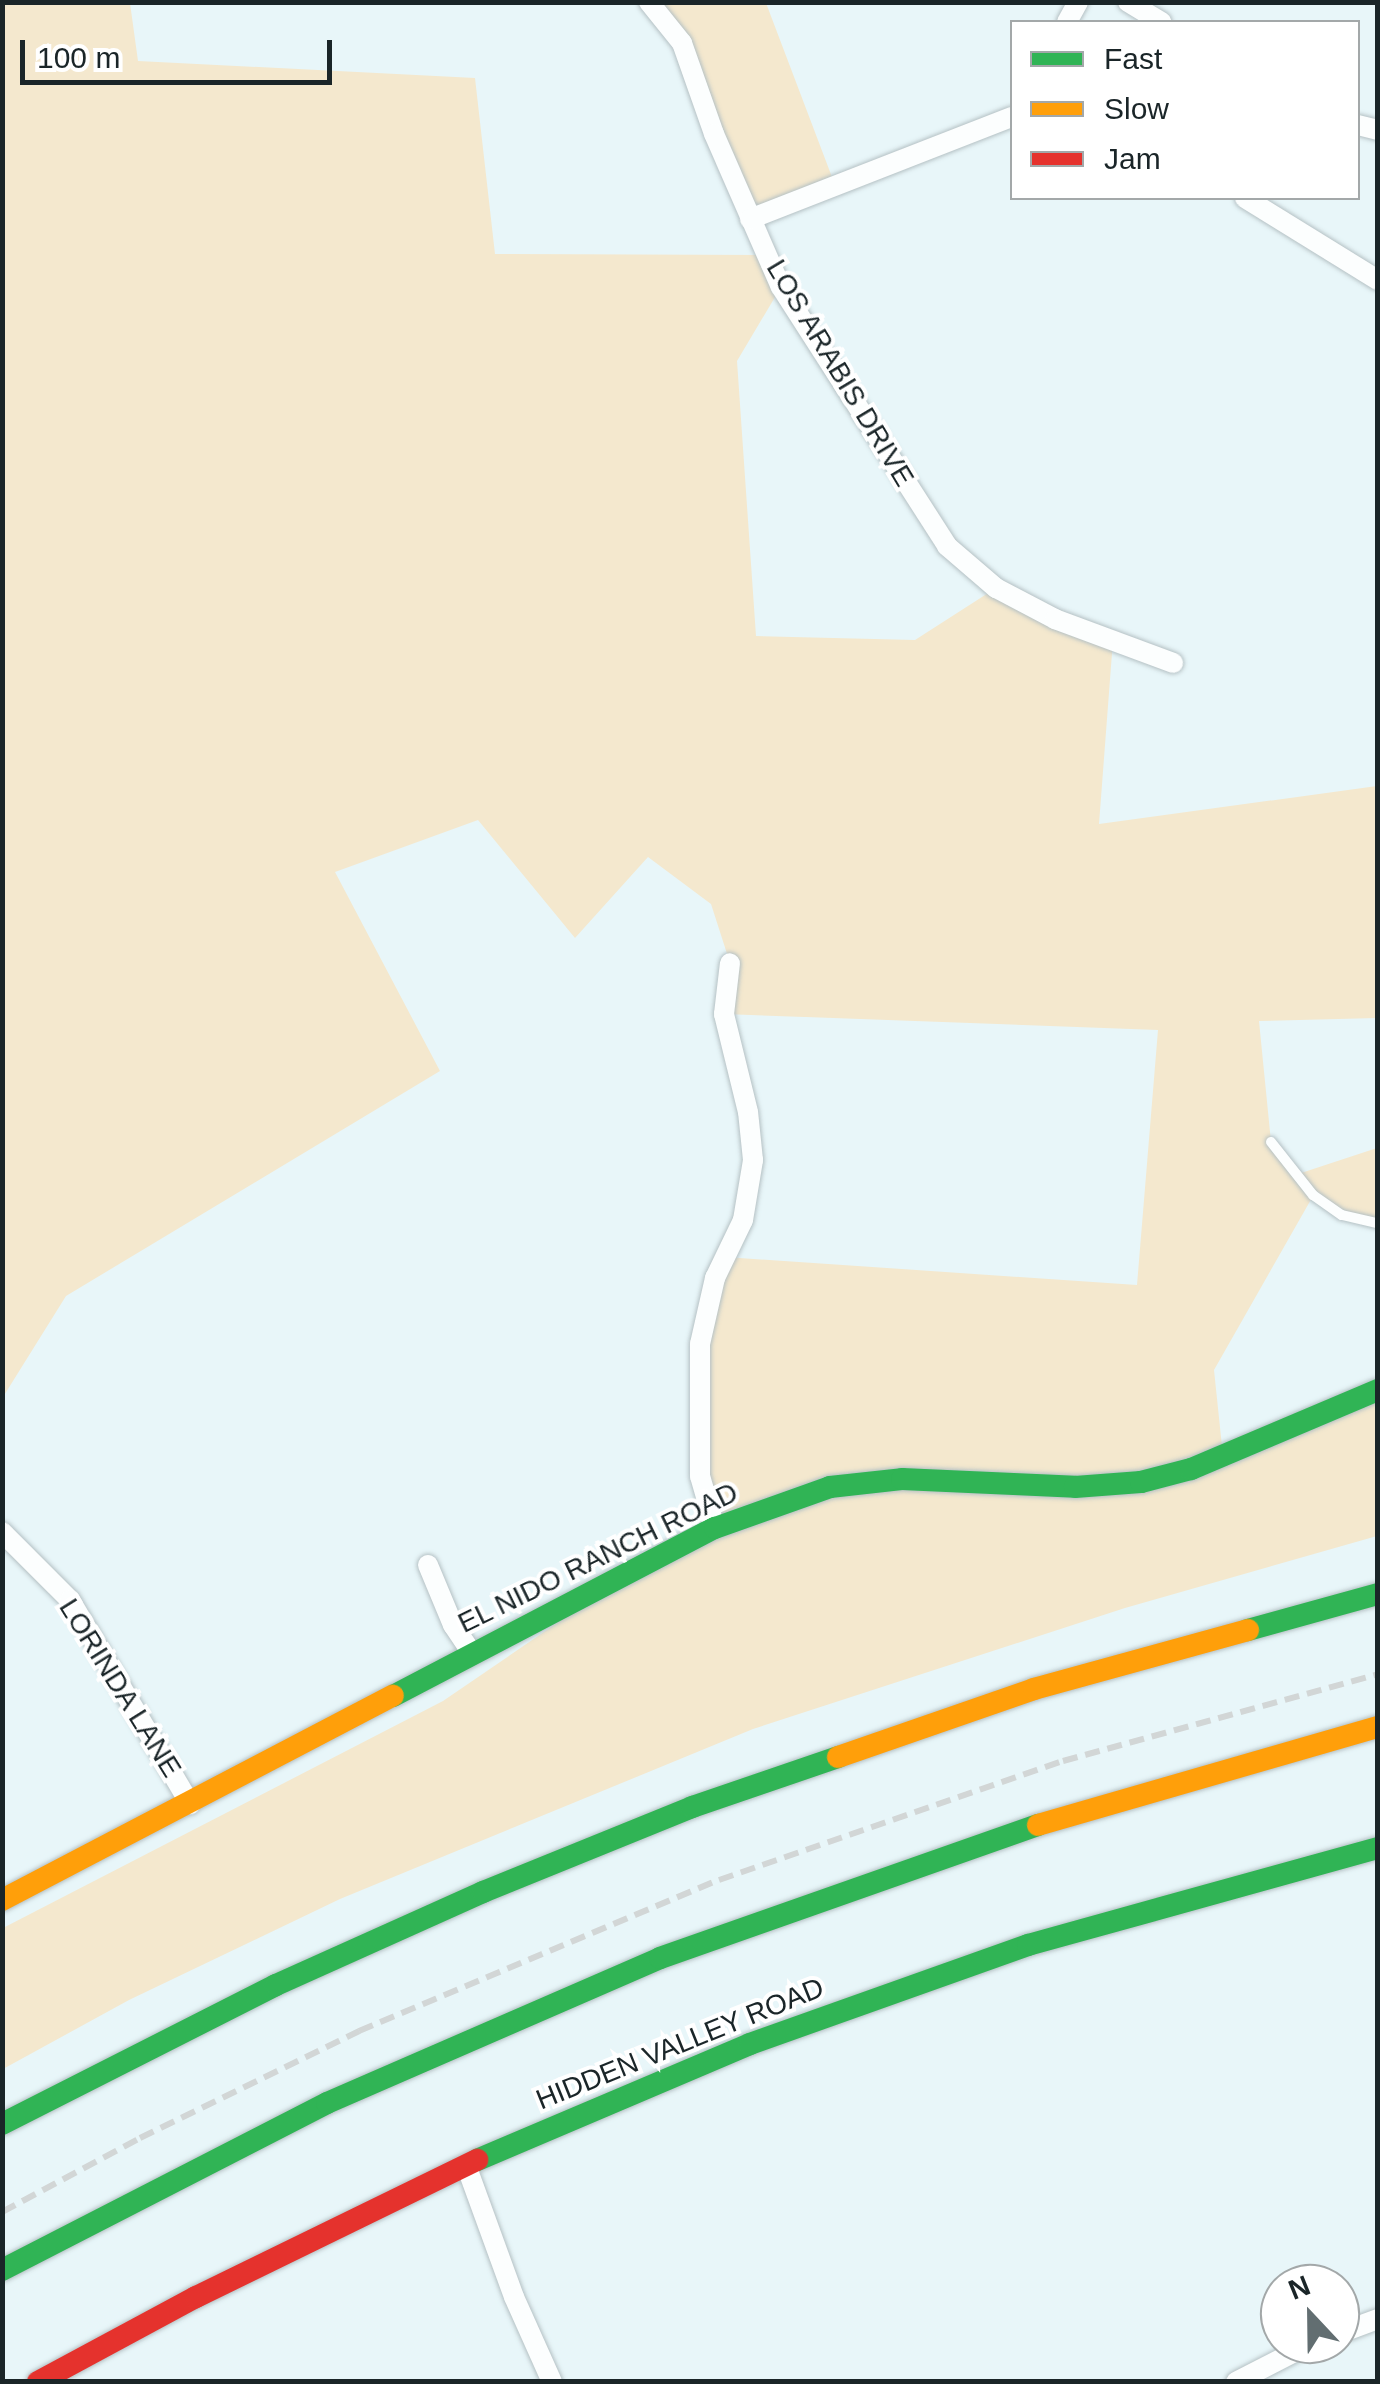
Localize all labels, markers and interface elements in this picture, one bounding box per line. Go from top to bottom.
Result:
scale bar [25,20,338,82]
legend [1010,20,1360,200]
text: 100 m [37,41,120,74]
text: Fast [1104,42,1162,75]
text: Slow [1104,92,1169,125]
text: Jam [1104,142,1161,175]
street label: LOS ARABIS DRIVE [759,253,921,493]
street label: EL NIDO RANCH ROAD [452,1475,744,1641]
street label: LORINDA LANE [51,1592,189,1784]
street label: HIDDEN VALLEY ROAD [531,1971,829,2117]
north arrow [1260,2264,1360,2364]
text: N [1284,2269,1315,2306]

